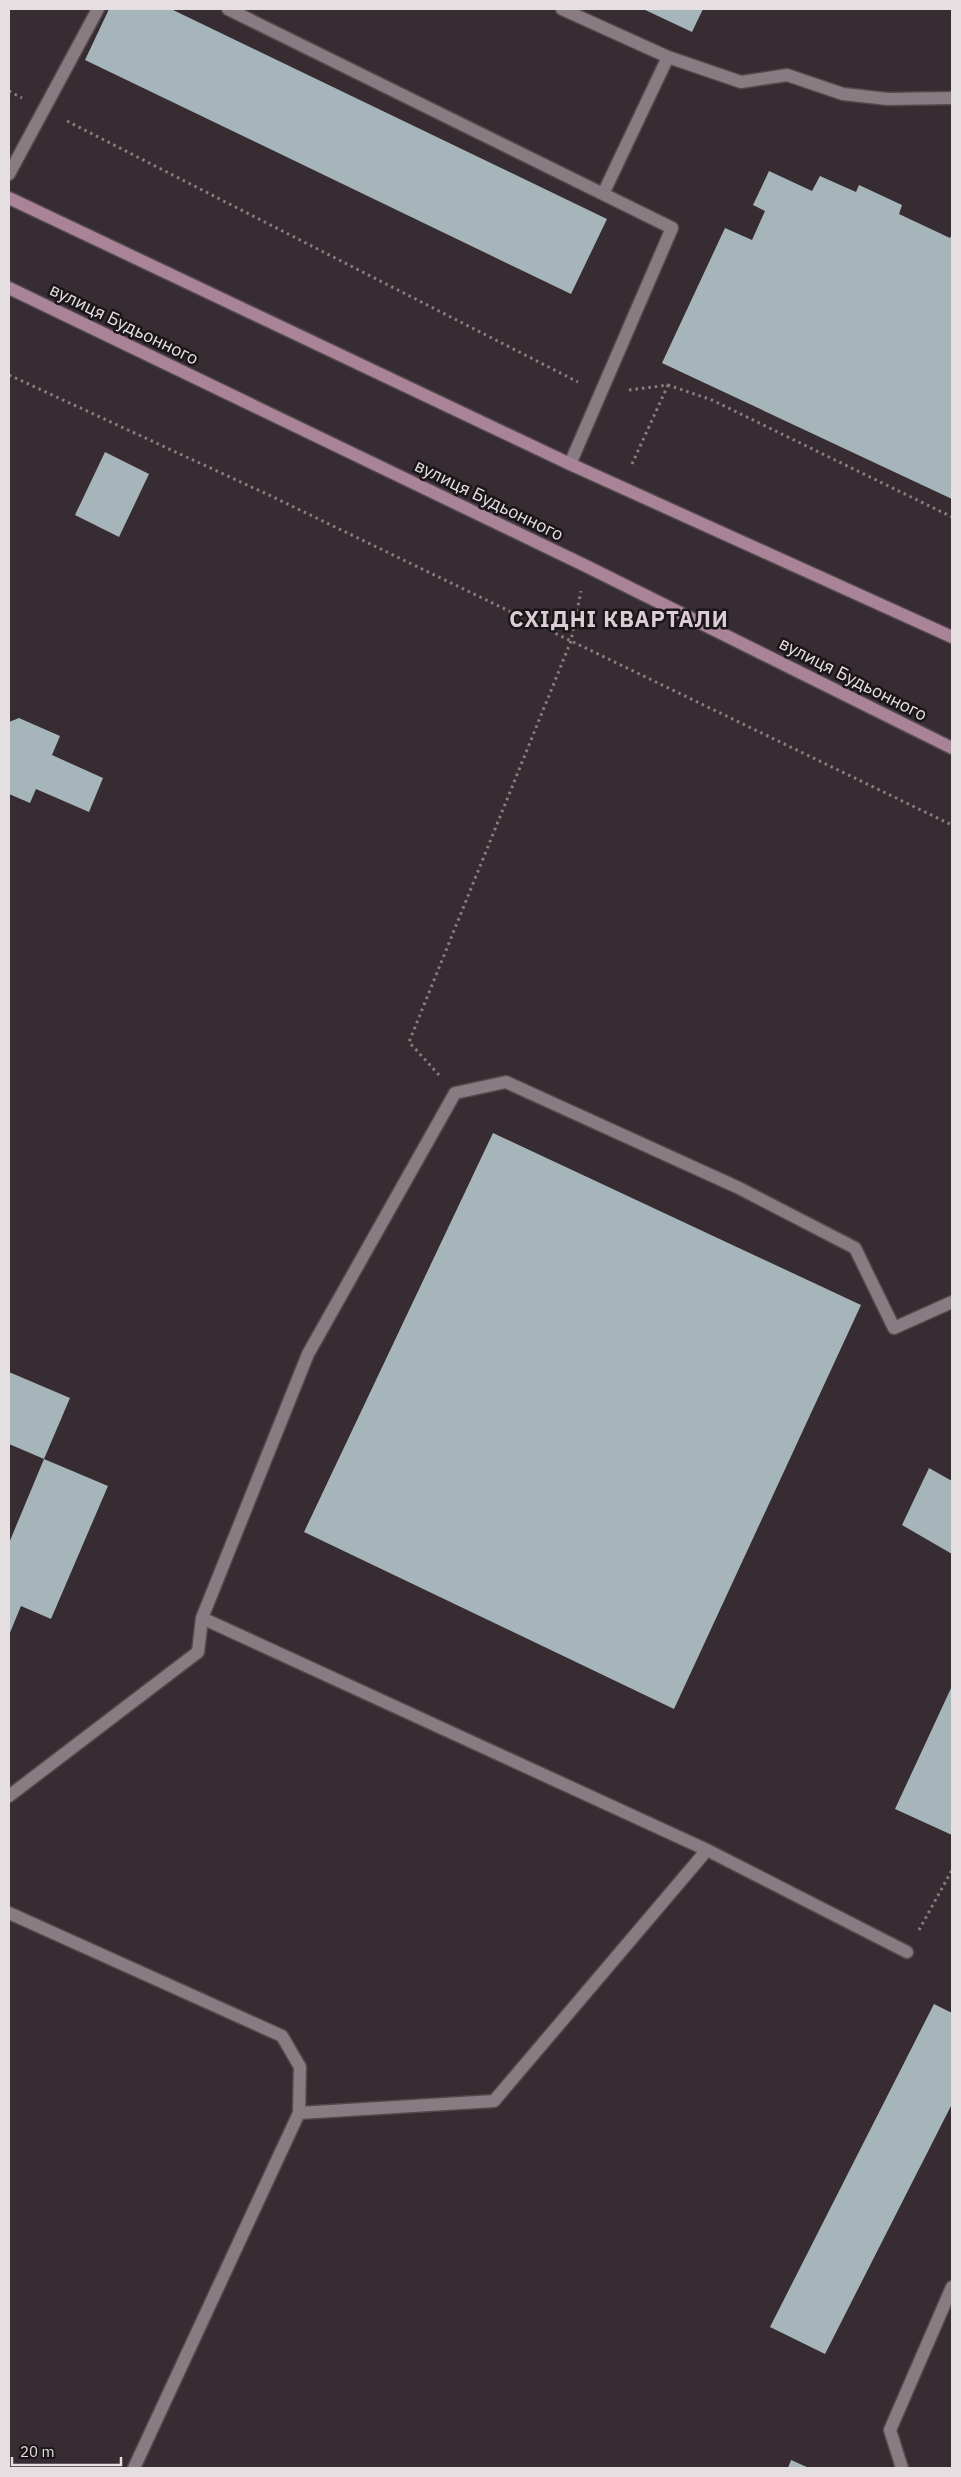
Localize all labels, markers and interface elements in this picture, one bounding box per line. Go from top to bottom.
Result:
street label: вулиця Будьонного [46,277,203,370]
street label: вулиця Будьонного [411,453,568,546]
district label: СХІДНІ КВАРТАЛИ [509,604,729,633]
street label: вулиця Будьонного [775,631,931,726]
scale bar [12,2434,121,2466]
text: 20 m [20,2442,55,2461]

